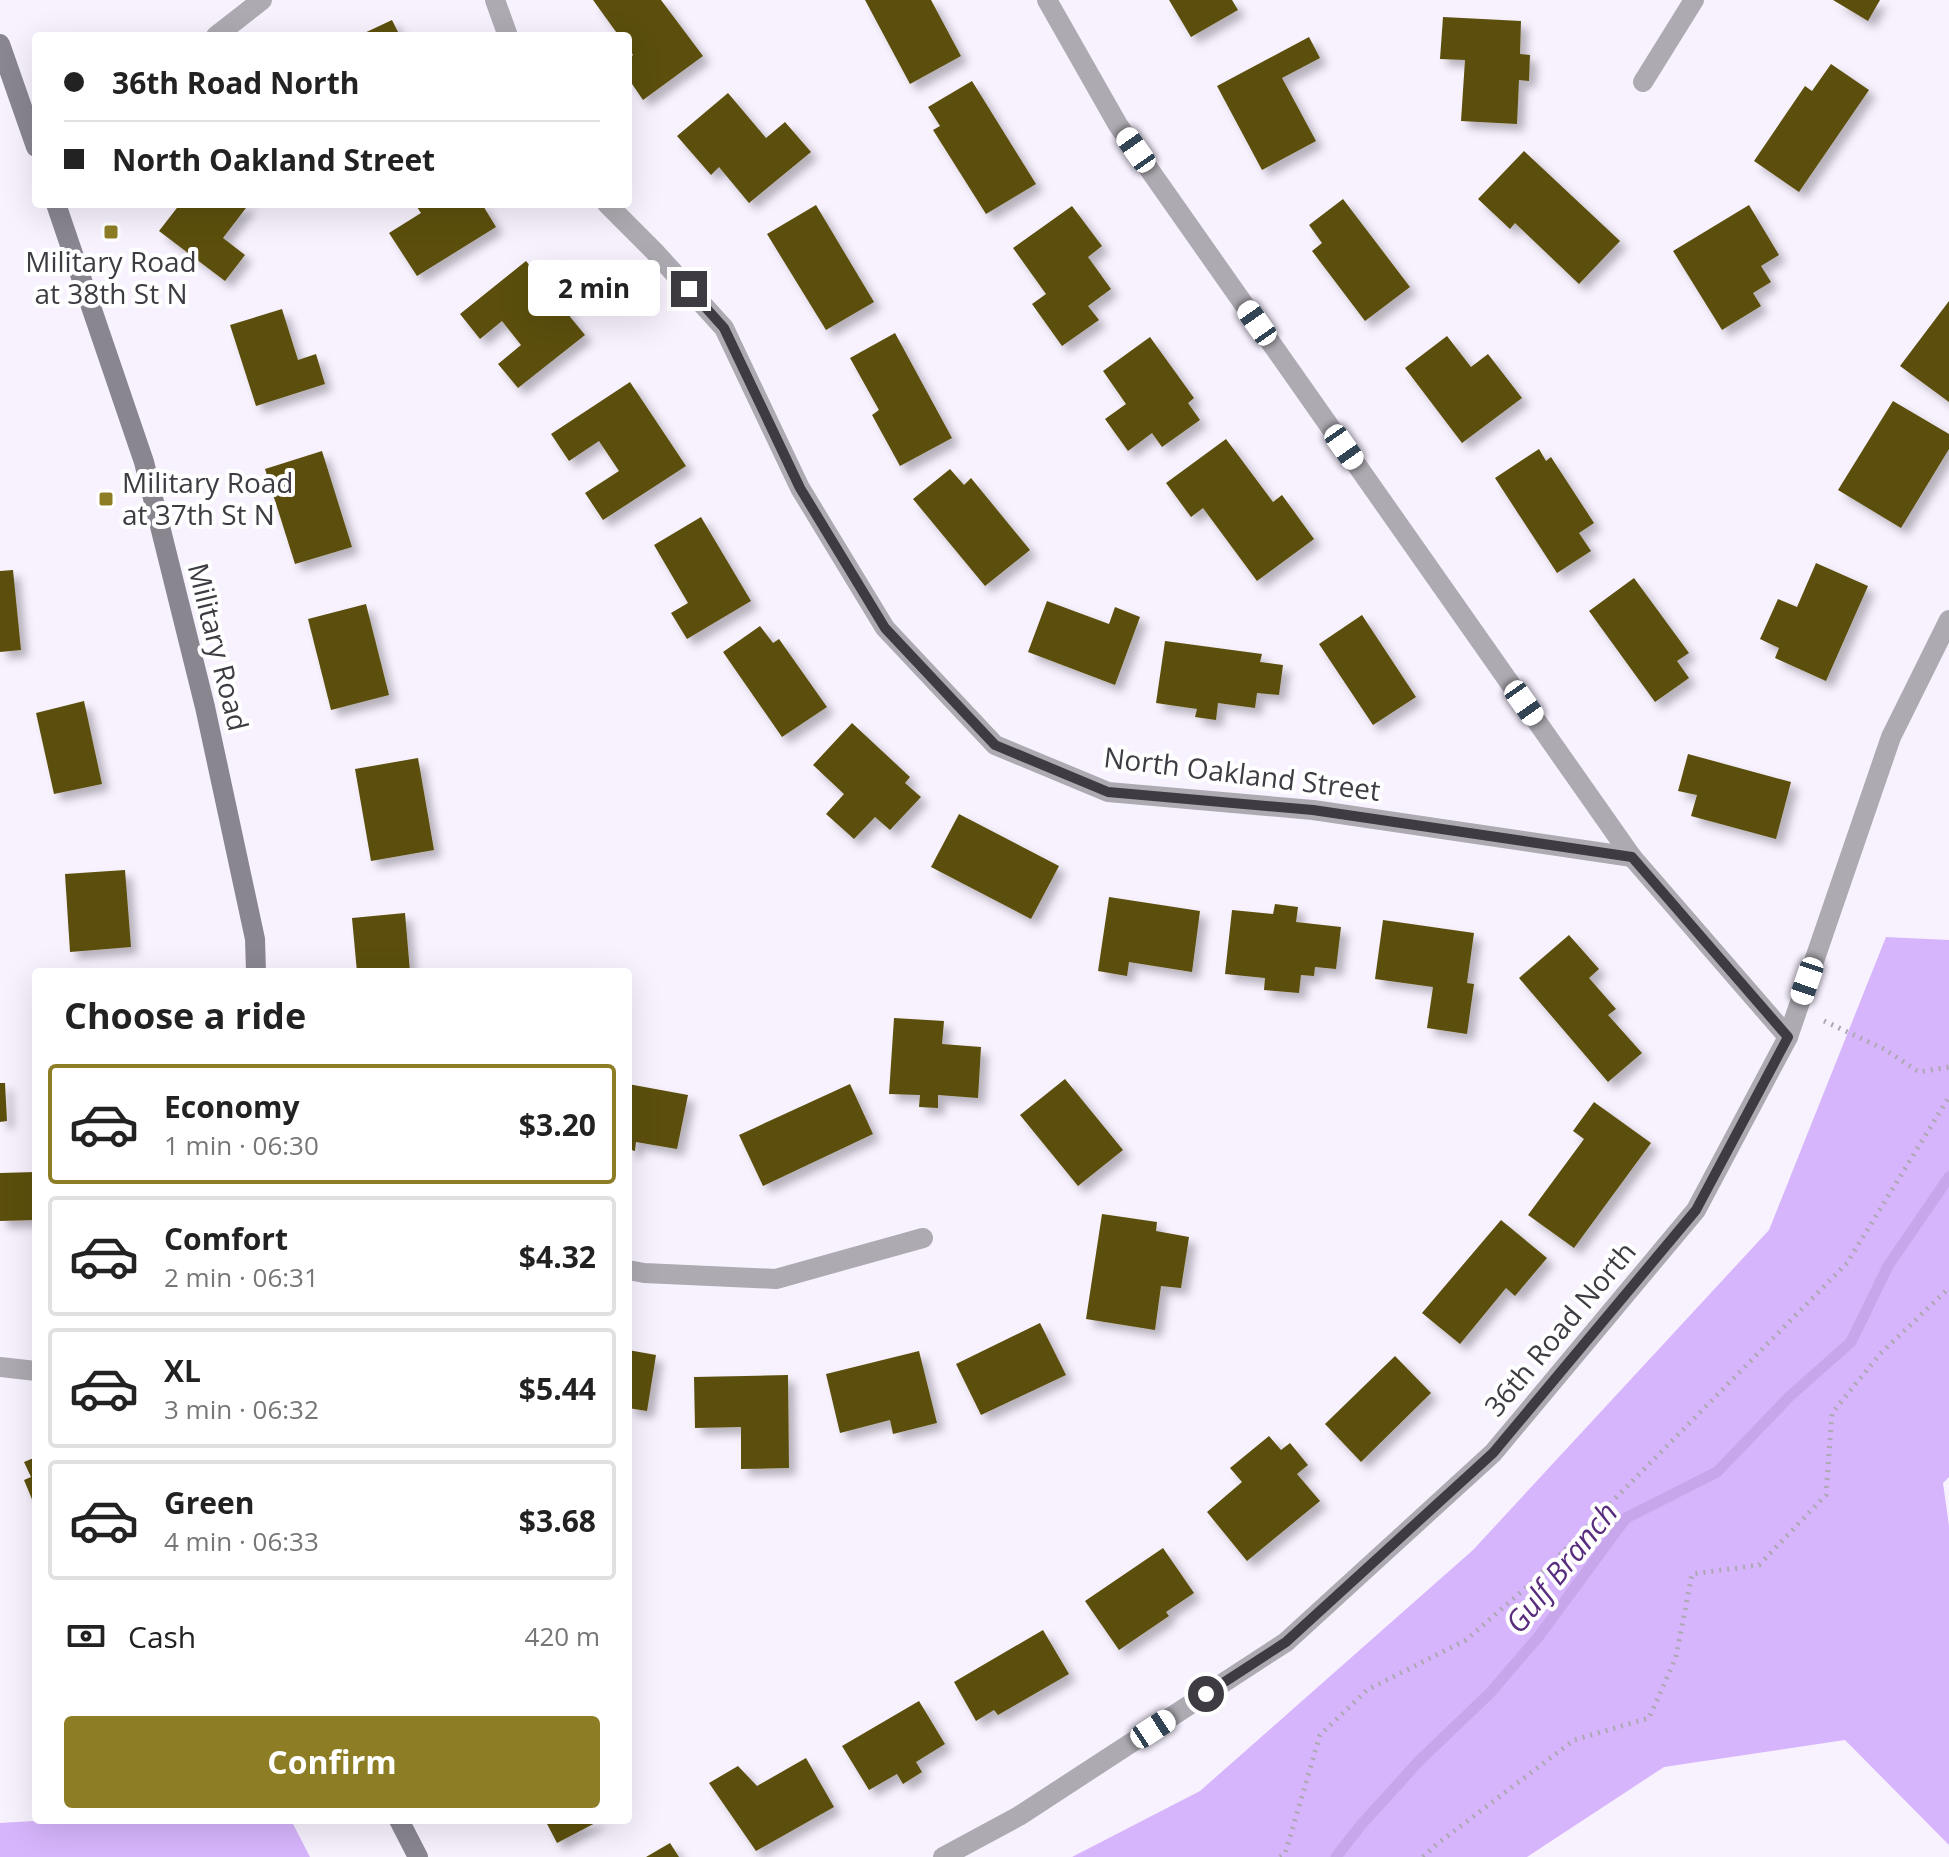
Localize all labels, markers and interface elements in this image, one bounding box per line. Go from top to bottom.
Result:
text: 36th Road North [112,62,359,103]
car [1112,123,1160,177]
text: North Oakland Street [112,139,435,180]
marker: Military Road at 38th St N [102,223,120,241]
place label: Military Road at 38th St N [25,242,197,312]
callout: 2 min [529,261,661,317]
text: 2 min [558,270,630,306]
route end [671,271,707,307]
car [1233,296,1281,350]
car [1320,420,1368,474]
place label: Military Road at 37th St N [122,463,294,533]
marker: Military Road at 37th St N [97,490,115,508]
street label: Military Road [180,559,258,735]
car [1500,676,1548,730]
street label: North Oakland Street [1102,737,1383,809]
car [1788,954,1826,1008]
text: Choose a ride [64,991,306,1040]
text: Economy [164,1086,300,1127]
icon: car [68,1088,140,1160]
text: $3.20 [519,1104,596,1145]
text: 1 min · 06:30 [164,1127,319,1163]
text: Comfort [164,1218,288,1259]
icon: car [68,1220,140,1292]
street label: 36th Road North [1475,1233,1644,1424]
text: $4.32 [519,1236,596,1277]
text: 2 min · 06:31 [164,1259,319,1295]
text: XL [164,1350,201,1391]
icon: car [68,1352,140,1424]
text: $5.44 [519,1368,596,1409]
text: 3 min · 06:32 [164,1391,319,1427]
text: Green [164,1482,255,1523]
icon: car [68,1484,140,1556]
water label: Gulf Branch [1495,1493,1626,1641]
text: $3.68 [519,1500,596,1541]
text: 4 min · 06:33 [164,1523,319,1559]
icon: cash [64,1614,108,1658]
text: Cash [128,1616,196,1657]
text: 420 m [525,1618,600,1654]
route start [1188,1676,1224,1712]
car [1126,1706,1180,1752]
button: Confirm [64,1716,600,1808]

